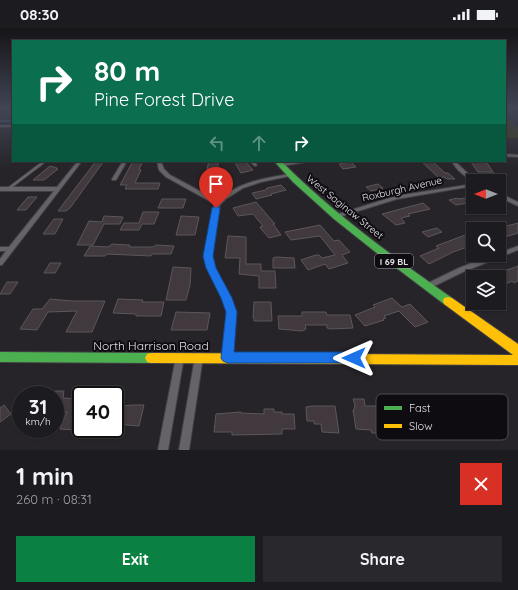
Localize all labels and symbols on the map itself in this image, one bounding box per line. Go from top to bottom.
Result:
pin [199,167,233,208]
street label: West Saginaw Street [304,172,387,242]
street label: Roxburgh Avenue [361,173,444,205]
north arrow [466,174,506,214]
road number: I 69 BL [375,254,413,268]
position arrow [333,337,375,379]
street label: North Harrison Road [93,338,209,353]
speed limit sign: 40 [72,386,124,438]
legend [376,394,508,440]
text: Fast [409,401,431,415]
text: Slow [409,419,433,433]

